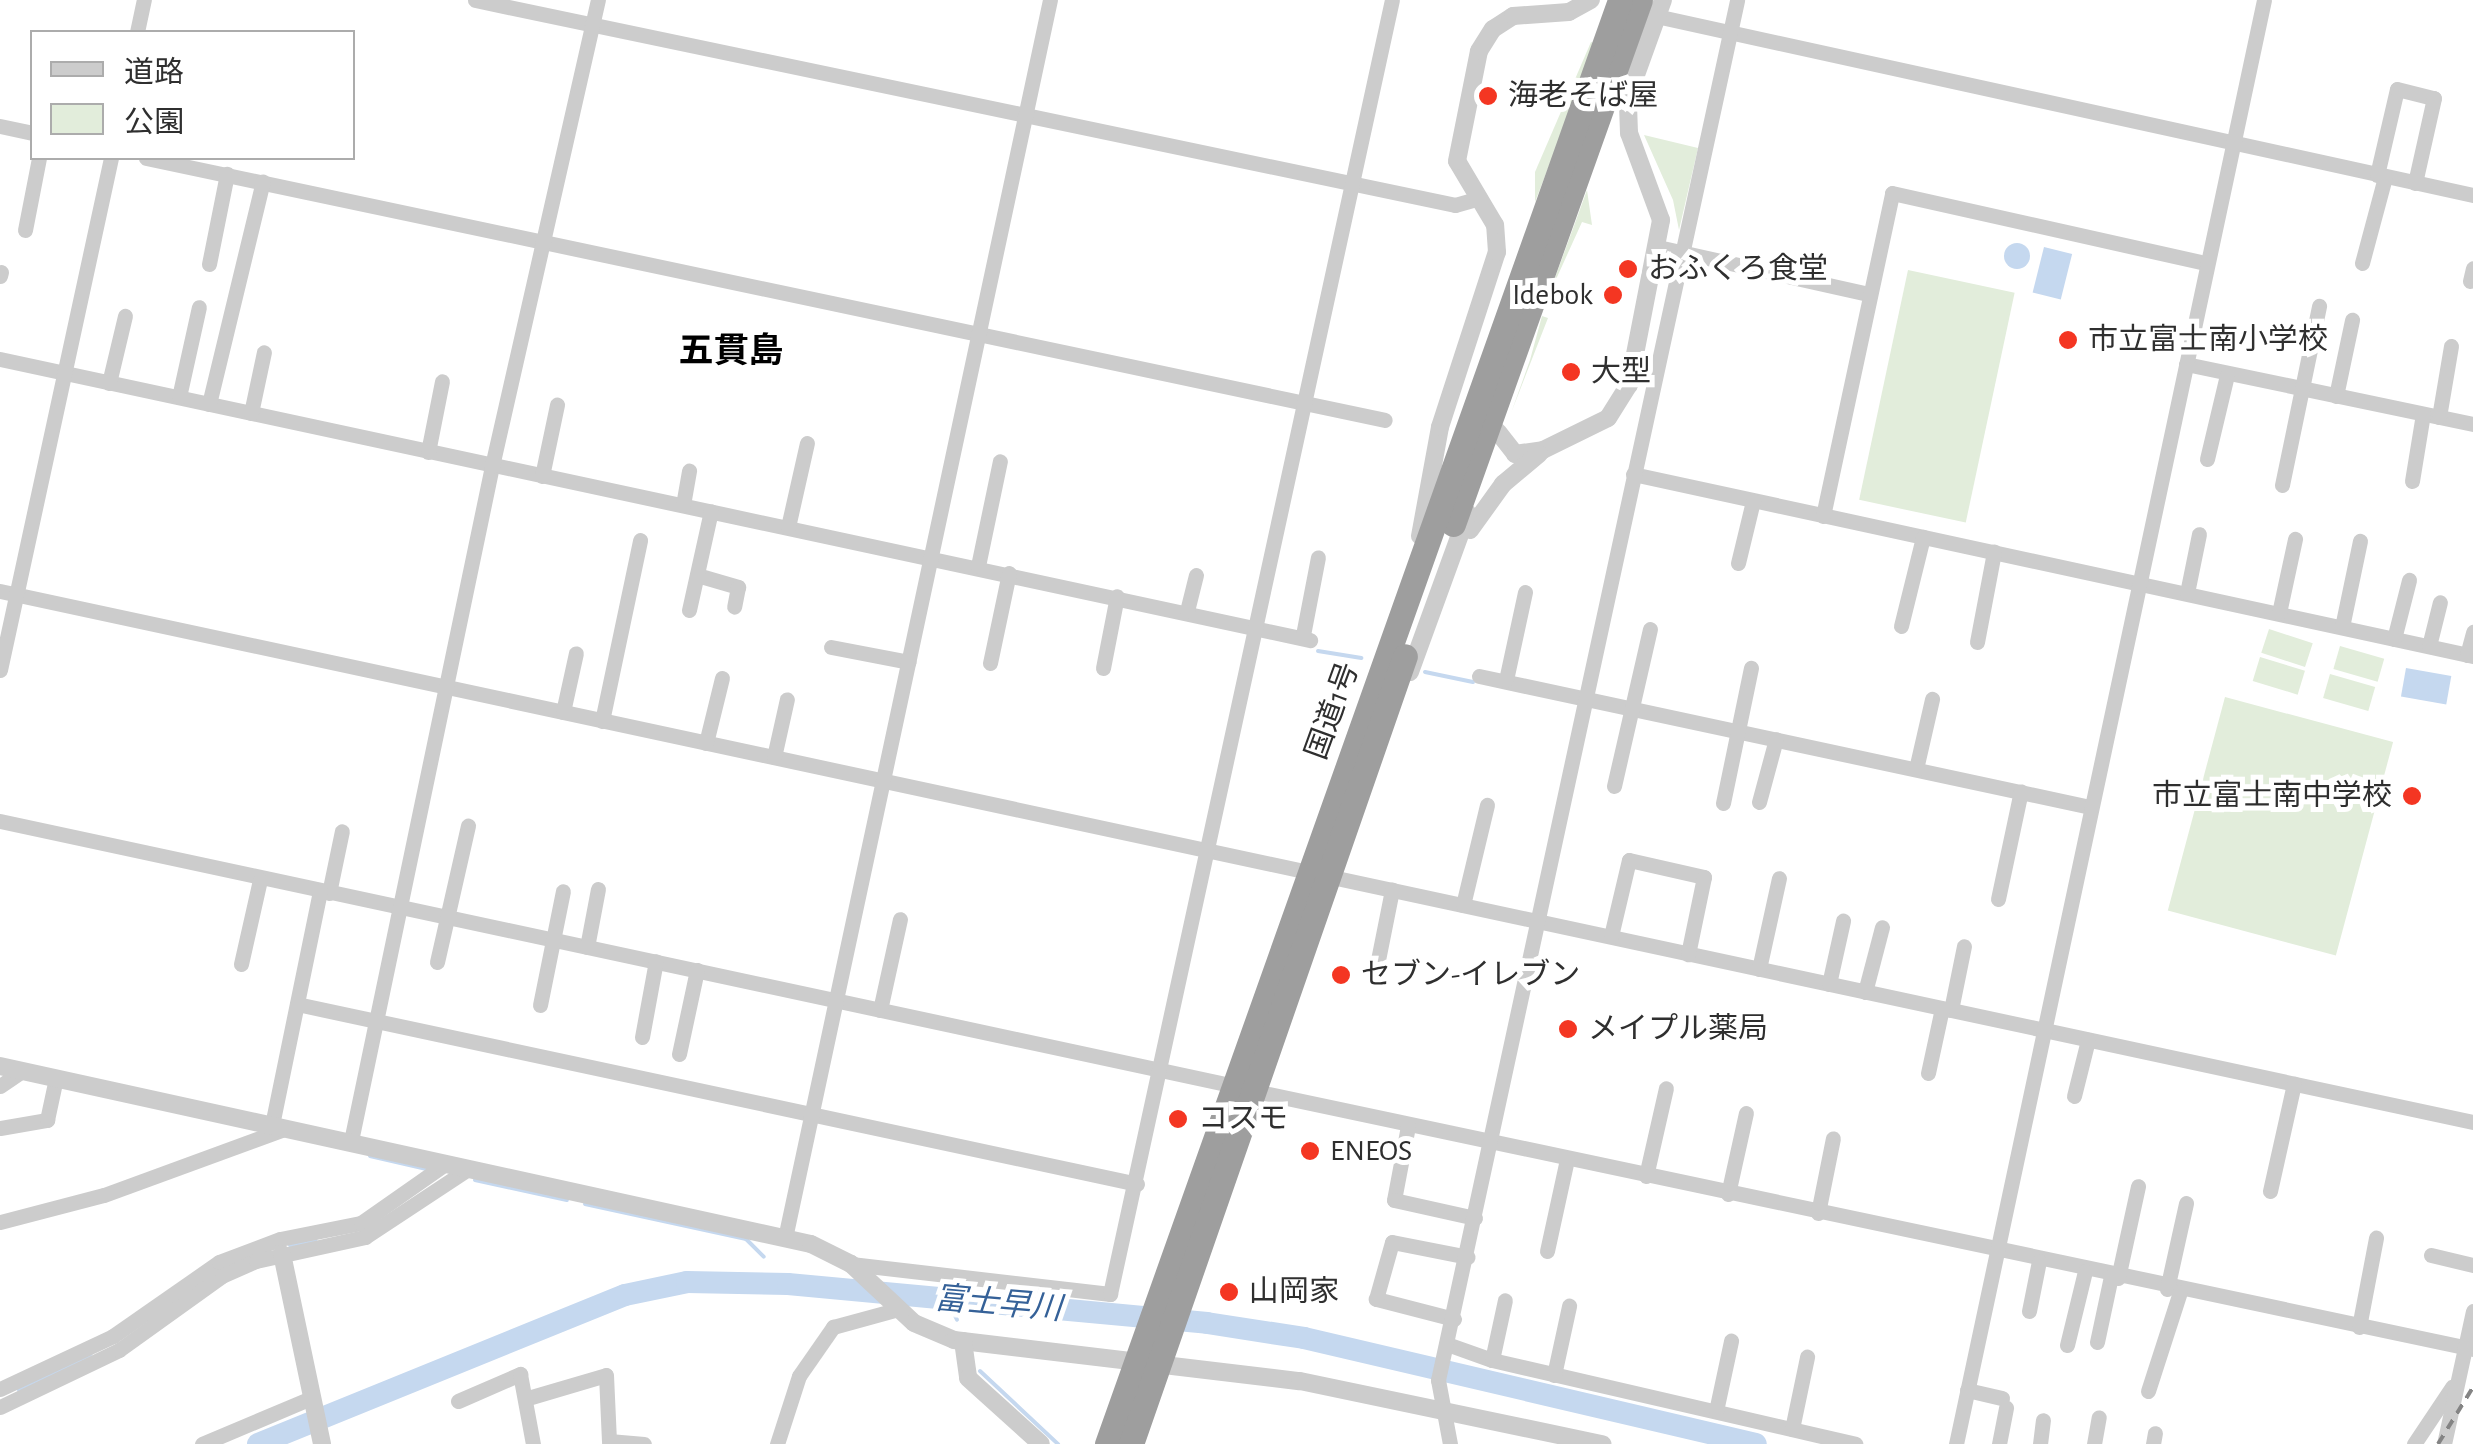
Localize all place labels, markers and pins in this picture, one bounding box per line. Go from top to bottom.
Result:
place label: 海老そば屋 [1508,78,1658,114]
marker: 海老そば屋 [1477,85,1499,107]
place label: おふくろ食堂 [1648,251,1828,287]
marker: おふくろ食堂 [1617,258,1639,280]
place label: Idebok [1512,277,1593,313]
marker: Idebok [1602,284,1624,306]
place label: 市立富士南小学校 [2088,322,2328,358]
marker: 市立富士南小学校 [2057,329,2079,351]
place label: 大型 [1591,354,1651,390]
marker: 大型 [1560,361,1582,383]
place label: 市立富士南中学校 [2152,778,2392,814]
marker: 市立富士南中学校 [2401,785,2423,807]
place label: セブン-イレブン [1361,957,1580,993]
marker: セブン-イレブン [1330,964,1352,986]
place label: メイプル薬局 [1588,1011,1768,1047]
marker: メイプル薬局 [1557,1018,1579,1040]
place label: コスモ [1198,1101,1288,1137]
marker: コスモ [1167,1108,1189,1130]
place label: ENEOS [1330,1133,1412,1169]
marker: ENEOS [1299,1140,1321,1162]
place label: 山岡家 [1249,1274,1339,1310]
marker: 山岡家 [1218,1281,1240,1303]

